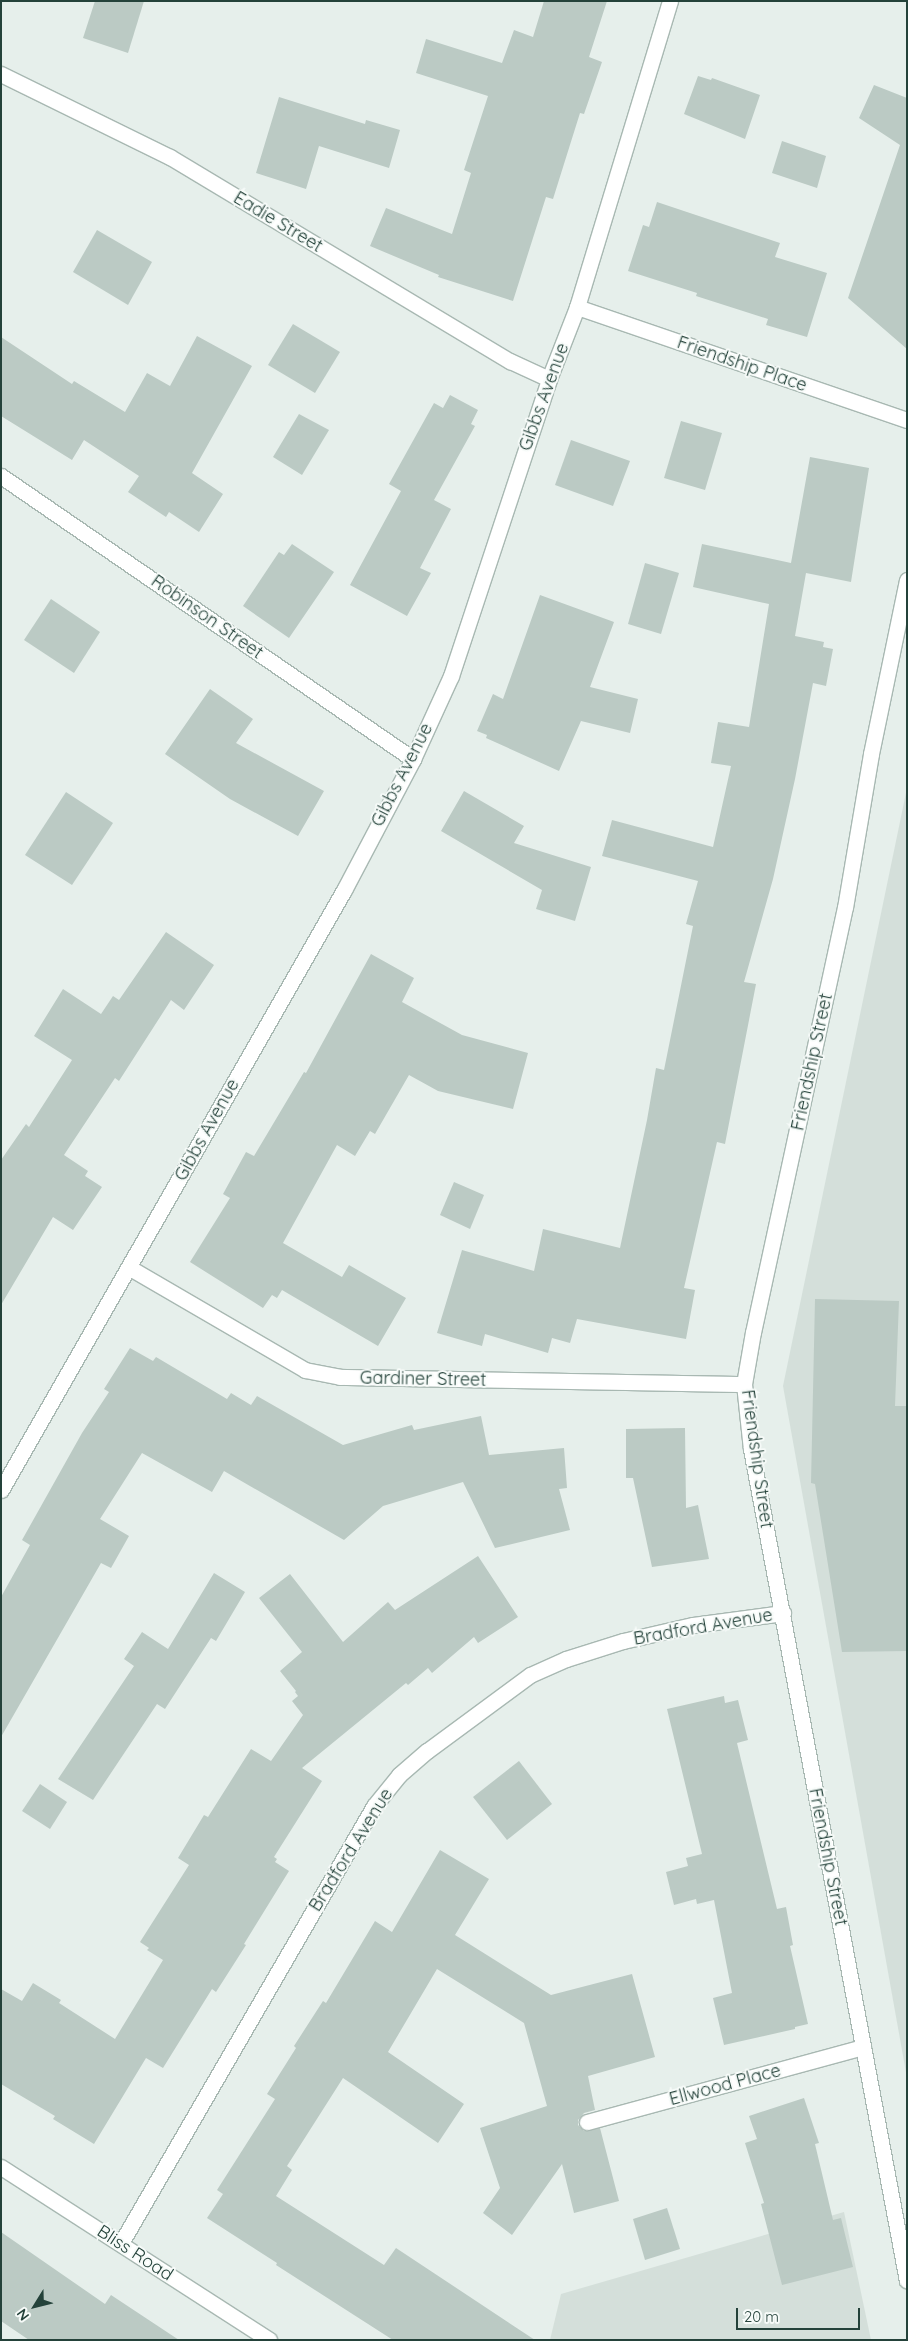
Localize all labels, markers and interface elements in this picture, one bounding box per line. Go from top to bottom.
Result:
street label: Eadie Street [230,187,326,257]
street label: Friendship Place [674,332,810,396]
street label: Gibbs Avenue [515,340,573,454]
street label: Robinson Street [147,570,267,664]
street label: Gibbs Avenue [367,720,437,830]
street label: Friendship Street [787,991,837,1133]
street label: Gibbs Avenue [170,1075,244,1185]
street label: Gardiner Street [360,1367,486,1391]
street label: Friendship Street [737,1388,777,1530]
street label: Bradford Avenue [632,1604,774,1650]
street label: Bradford Avenue [305,1785,397,1915]
street label: Friendship Street [804,1786,852,1928]
street label: Ellwood Place [667,2060,783,2110]
street label: Bliss Road [93,2220,177,2286]
north arrow [10,2281,60,2331]
scale bar [738,2298,862,2330]
text: N [13,2305,33,2324]
text: 20 m [744,2307,779,2326]

